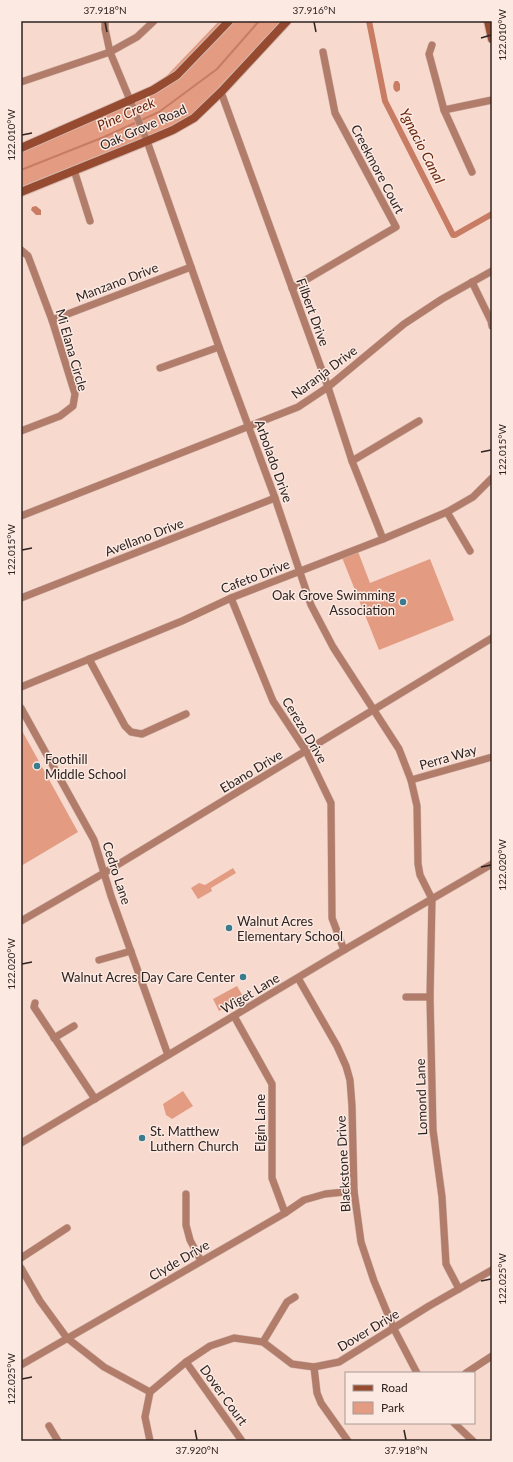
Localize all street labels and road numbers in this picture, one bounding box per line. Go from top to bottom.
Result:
street label: Oak Grove Road [97,101,189,153]
street label: Creekmore Court [348,122,408,217]
street label: Manzano Drive [74,259,161,305]
street label: Filbert Drive [293,276,333,348]
street label: Mi Elana Circle [53,307,91,393]
street label: Naranja Drive [288,342,360,402]
street label: Arbolado Drive [252,418,296,505]
street label: Avellano Drive [102,515,186,559]
street label: Cafeto Drive [218,555,292,596]
street label: Cerezo Drive [279,694,331,766]
street label: Perra Way [417,741,479,773]
street label: Ebano Drive [217,746,285,796]
street label: Cedro Lane [99,840,135,907]
street label: Wiget Lane [218,969,282,1017]
street label: Lomond Lane [412,1058,430,1136]
street label: Elgin Lane [252,1094,268,1152]
street label: Blackstone Drive [332,1115,354,1213]
street label: Clyde Drive [146,1236,212,1284]
street label: Dover Drive [334,1305,402,1355]
street label: Dover Court [197,1362,251,1429]

